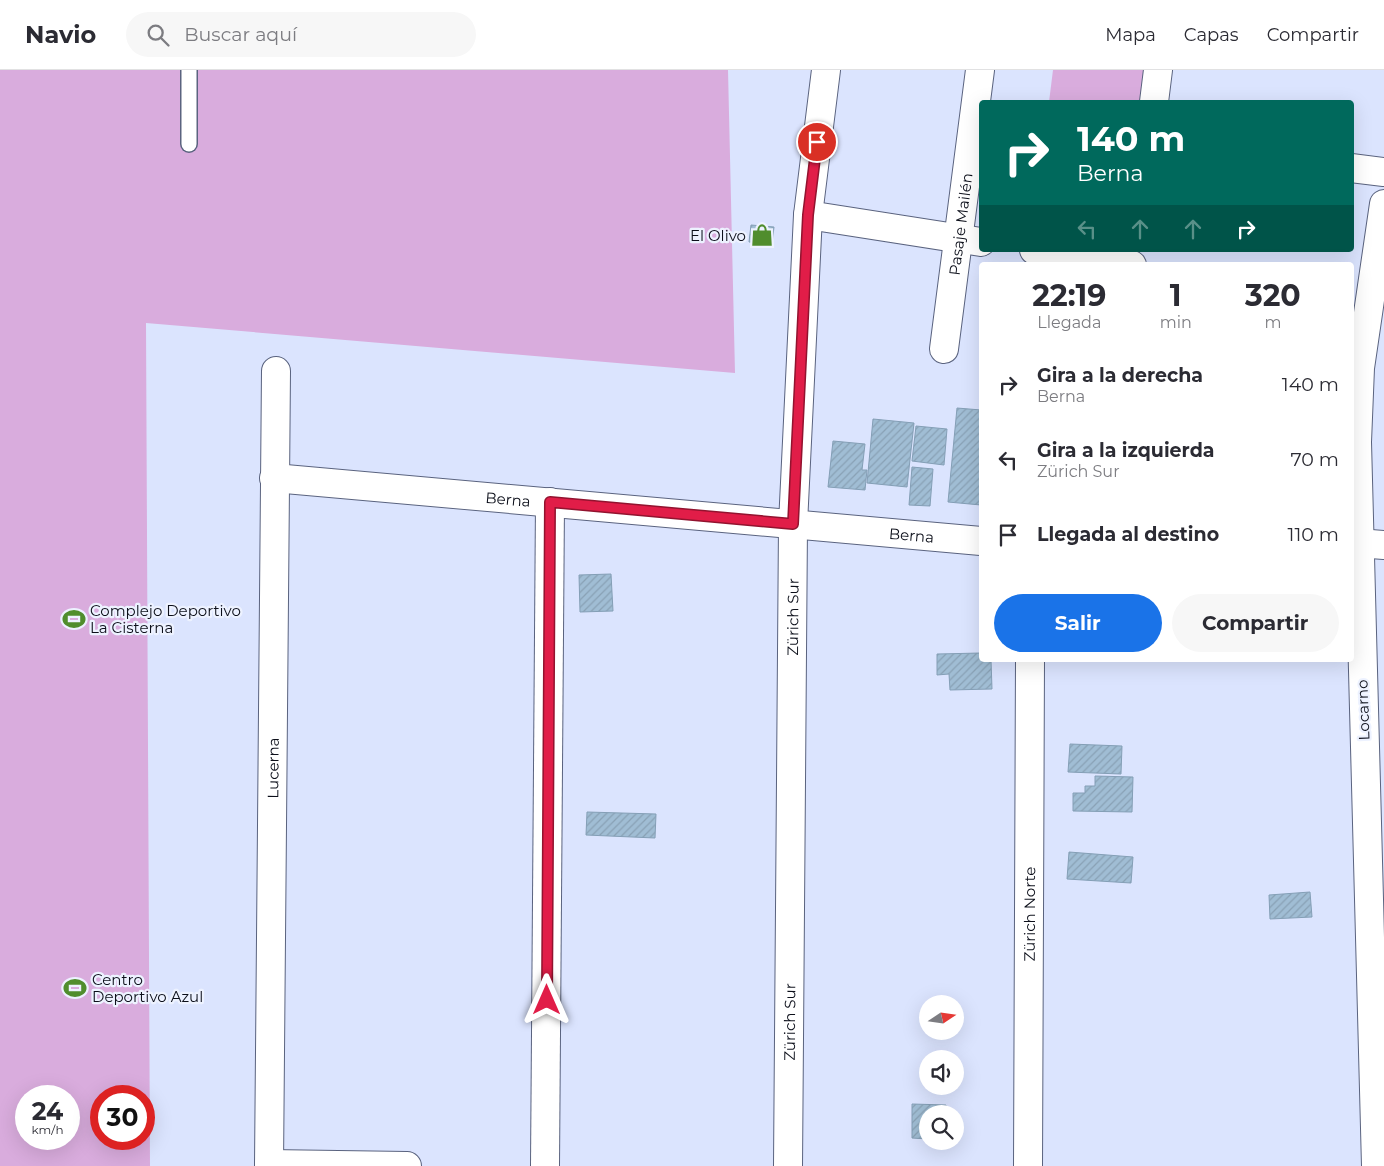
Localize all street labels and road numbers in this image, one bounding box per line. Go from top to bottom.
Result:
street label: Pasaje Mailén [944,172,976,276]
street label: Berna [485,487,531,510]
street label: Berna [888,523,935,546]
street label: Zürich Sur [782,578,802,656]
street label: Locarno [1352,679,1374,741]
street label: Lucerna [263,737,282,799]
street label: Zürich Norte [1019,867,1039,961]
street label: Zürich Sur [779,983,799,1061]

